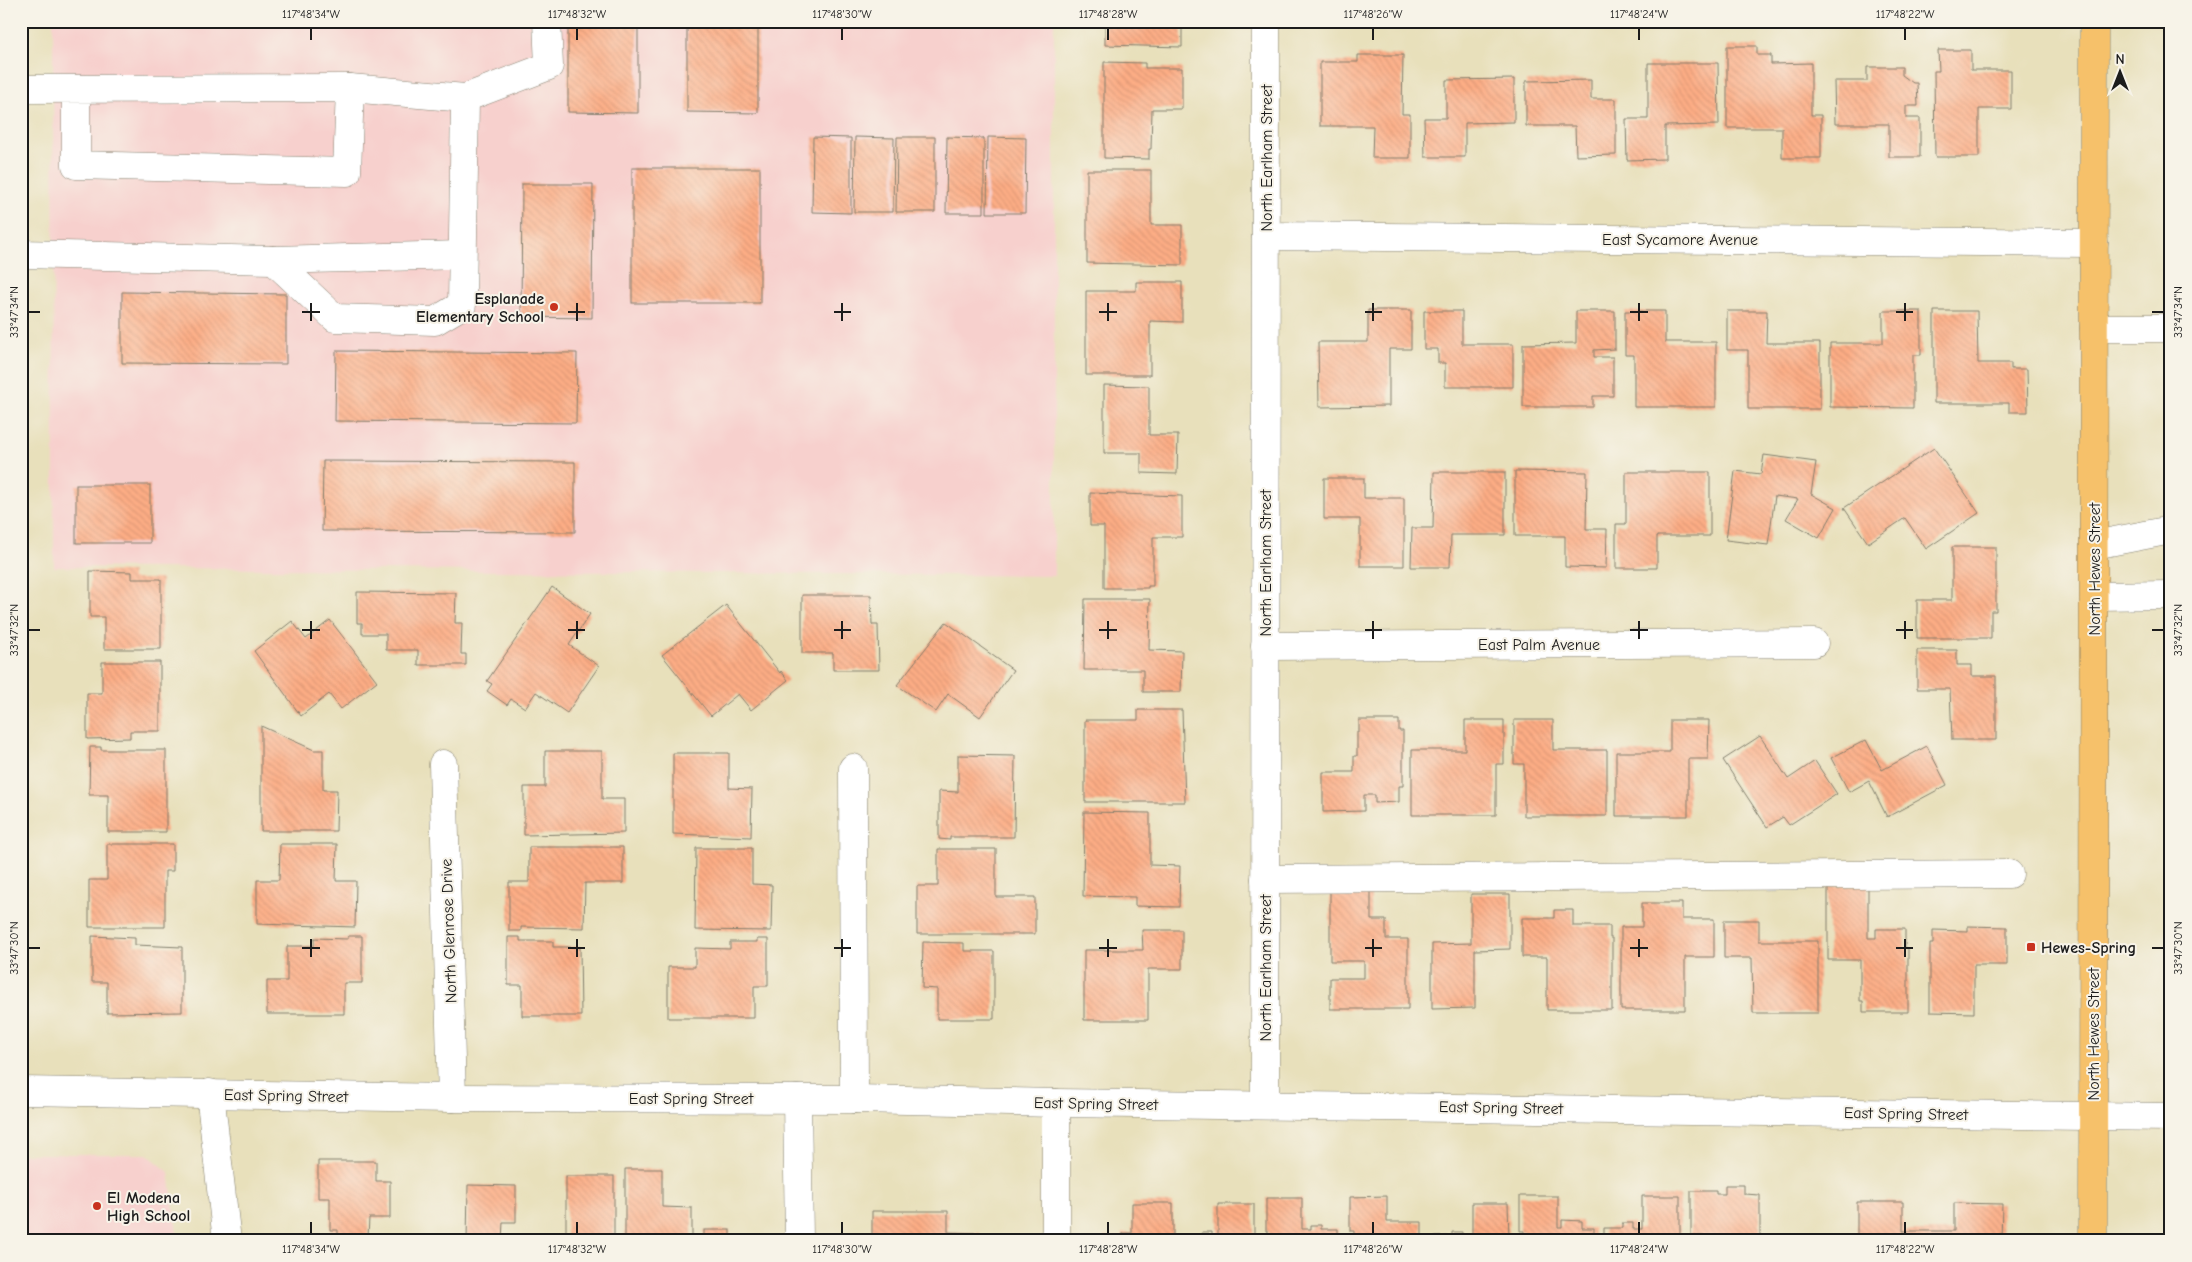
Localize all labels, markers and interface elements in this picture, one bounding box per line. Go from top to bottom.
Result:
text: 117°48'34"W [282,7,341,21]
text: 117°48'32"W [548,7,607,21]
text: 117°48'30"W [812,7,872,21]
text: 117°48'28"W [1079,7,1138,21]
text: 117°48'26"W [1344,7,1403,21]
text: 117°48'24"W [1610,7,1669,21]
text: 117°48'22"W [1876,7,1935,21]
north arrow [2094,48,2144,98]
text: N [2115,51,2125,68]
street label: North Earlham Street [1258,84,1276,232]
street label: East Sycamore Avenue [1602,231,1758,249]
text: 33°47'34"N [7,286,21,338]
text: 33°47'34"N [2171,286,2185,338]
place label: Esplanade Elementary School [416,290,544,326]
marker: Esplanade Elementary School [548,301,560,313]
street label: North Earlham Street [1257,489,1275,637]
street label: North Hewes Street [2086,502,2104,635]
text: 33°47'32"N [7,604,21,656]
text: 33°47'32"N [2171,604,2185,656]
street label: East Palm Avenue [1478,636,1600,654]
street label: North Glenrose Drive [437,858,461,1003]
street label: North Earlham Street [1257,894,1275,1042]
text: 33°47'30"N [7,921,21,975]
text: 33°47'30"N [2171,921,2185,975]
place label: Hewes-Spring [2041,939,2136,957]
marker: Hewes-Spring [2025,941,2037,953]
street label: North Hewes Street [2085,967,2103,1100]
street label: East Spring Street [224,1086,349,1106]
street label: East Spring Street [629,1090,754,1108]
street label: East Spring Street [1034,1094,1159,1114]
street label: East Spring Street [1439,1098,1564,1118]
street label: East Spring Street [1844,1104,1969,1124]
place label: El Modena High School [107,1189,190,1225]
marker: El Modena High School [91,1200,103,1212]
text: 117°48'34"W [282,1242,341,1256]
text: 117°48'32"W [548,1242,607,1256]
text: 117°48'30"W [812,1242,872,1256]
text: 117°48'28"W [1079,1242,1138,1256]
text: 117°48'26"W [1344,1242,1403,1256]
text: 117°48'24"W [1610,1242,1669,1256]
text: 117°48'22"W [1876,1242,1935,1256]

